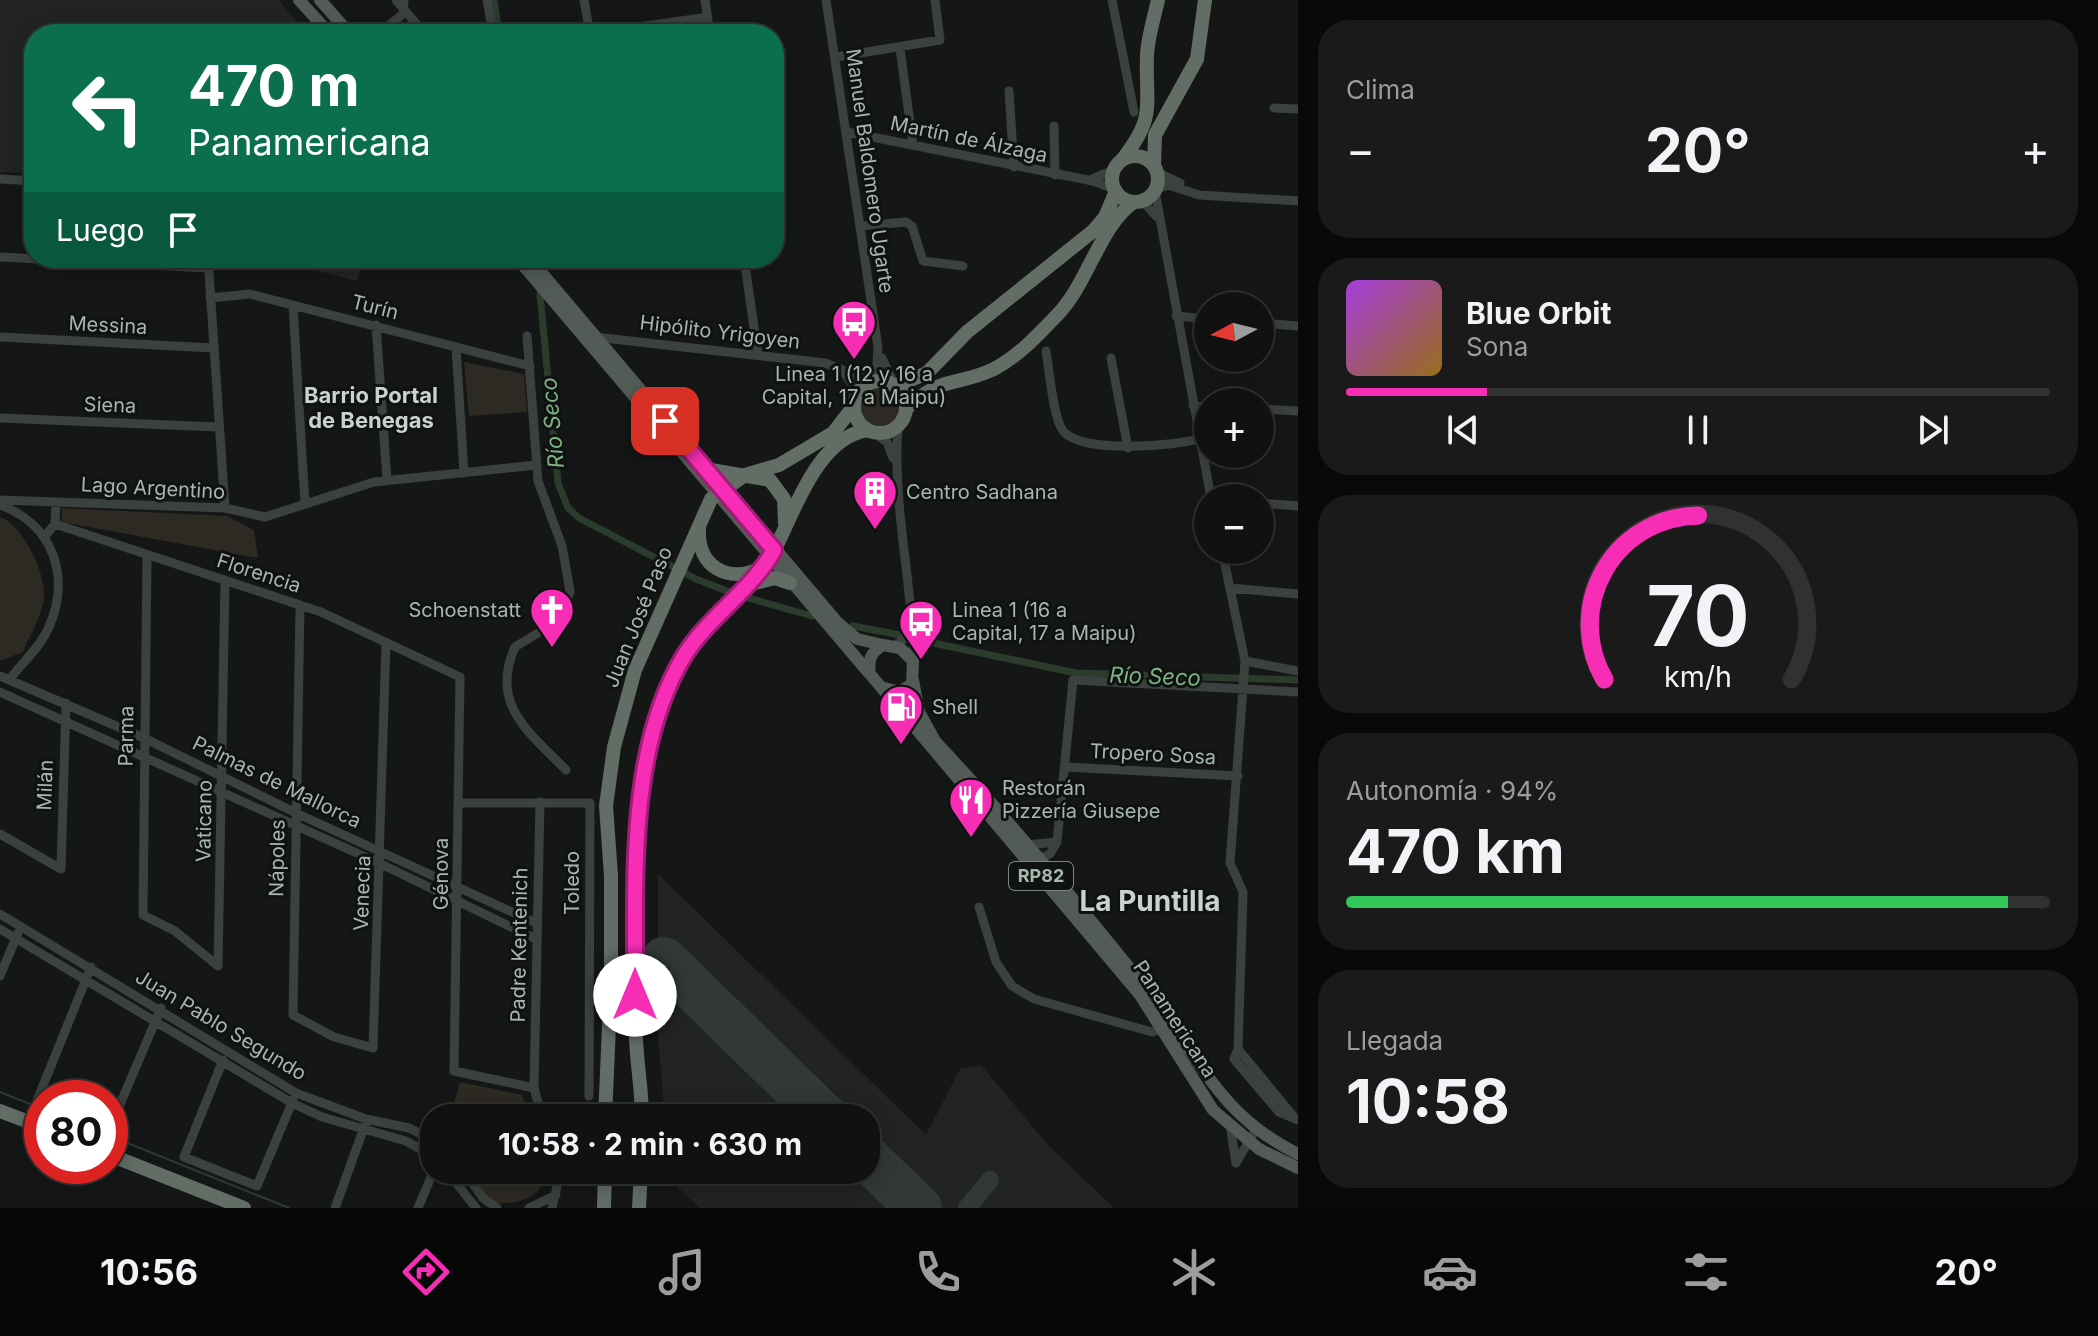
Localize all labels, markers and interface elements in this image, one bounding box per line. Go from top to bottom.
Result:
street label: Manuel Baldomero Ugarte [841,47,899,295]
text: 470 m [188,52,360,120]
icon: left [56,56,160,160]
text: Clima [1346,74,1415,105]
street label: Martín de Álzaga [888,110,1050,167]
text: 20° [1645,114,1751,186]
text: Panamericana [188,120,431,164]
text: − [1346,123,1375,177]
text: + [2021,123,2050,177]
icon: arrive [161,208,205,252]
text: Luego [56,212,145,248]
street label: Turín [349,290,401,324]
north arrow [1194,292,1274,372]
map controls [1194,292,1274,564]
text: Blue Orbit [1466,295,1611,331]
bus stop icon: Linea 1 (12 y 16 a Capital, 17 a Maipu) [830,298,878,361]
street label: Hipólito Yrigoyen [639,310,801,354]
street label: Messina [68,311,148,339]
text: Sona [1466,331,1528,362]
place label: Linea 1 (12 y 16 a Capital, 17 a Maipu) [762,362,946,409]
water label: Río Seco [535,376,569,470]
district label: Barrio Portal de Benegas [304,382,438,433]
pin [631,387,699,455]
button: + [1194,388,1274,468]
street label: Siena [83,392,137,418]
icon: arrive [643,399,687,443]
icon: previous [1441,408,1485,452]
icon: pause [1676,408,1720,452]
icon: next [1911,408,1955,452]
building icon: Centro Sadhana [851,468,899,531]
street label: Lago Argentino [80,472,226,504]
place label: Centro Sadhana [906,480,1058,504]
button: − [1194,484,1274,564]
street label: Juan José Paso [599,543,677,691]
street label: Florencia [214,548,304,598]
text: 70 [1646,565,1750,666]
church icon: Schoenstatt [528,586,576,649]
place label: Schoenstatt [408,598,521,622]
bus stop icon: Linea 1 (16 a Capital, 17 a Maipu) [897,598,945,661]
place label: Linea 1 (16 a Capital, 17 a Maipu) [952,598,1136,645]
text: km/h [1664,659,1732,694]
water label: Río Seco [1109,661,1201,691]
fuel station icon: Shell [877,683,925,746]
place label: Shell [932,695,978,719]
street label: Parma [113,705,139,767]
street label: Palmas de Mallorca [189,731,365,833]
street label: Tropero Sosa [1089,739,1217,769]
street label: Milán [32,759,58,811]
text: Autonomía · 94% [1346,775,1558,806]
restaurant icon: Restorán Pizzería Giusepe [947,776,995,839]
place label: Restorán Pizzería Giusepe [1002,776,1160,823]
street label: Vaticano [191,780,217,862]
text: 470 km [1346,815,1565,887]
street label: Nápoles [264,819,290,897]
street label: Génova [429,838,453,910]
street label: Toledo [560,851,584,915]
street label: Venecia [349,855,375,931]
road number: RP82 [1009,862,1073,890]
street label: Padre Kentenich [506,867,532,1023]
district label: La Puntilla [1080,884,1221,918]
position arrow [593,953,677,1037]
street label: Panamericana [1128,956,1222,1082]
street label: Juan Pablo Segundo [131,964,311,1086]
text: Llegada [1346,1025,1443,1056]
text: 10:58 [1346,1065,1510,1137]
speed limit sign: 80 [24,1080,128,1184]
text: 10:58 · 2 min · 630 m [498,1126,802,1162]
icon: directions [398,1244,454,1300]
icon: music [654,1244,710,1300]
icon: phone [910,1244,966,1300]
icon: climate [1166,1244,1222,1300]
icon: car [1422,1244,1478,1300]
icon: filters [1678,1244,1734,1300]
text: 10:56 [100,1250,198,1294]
text: 20° [1934,1250,1998,1294]

